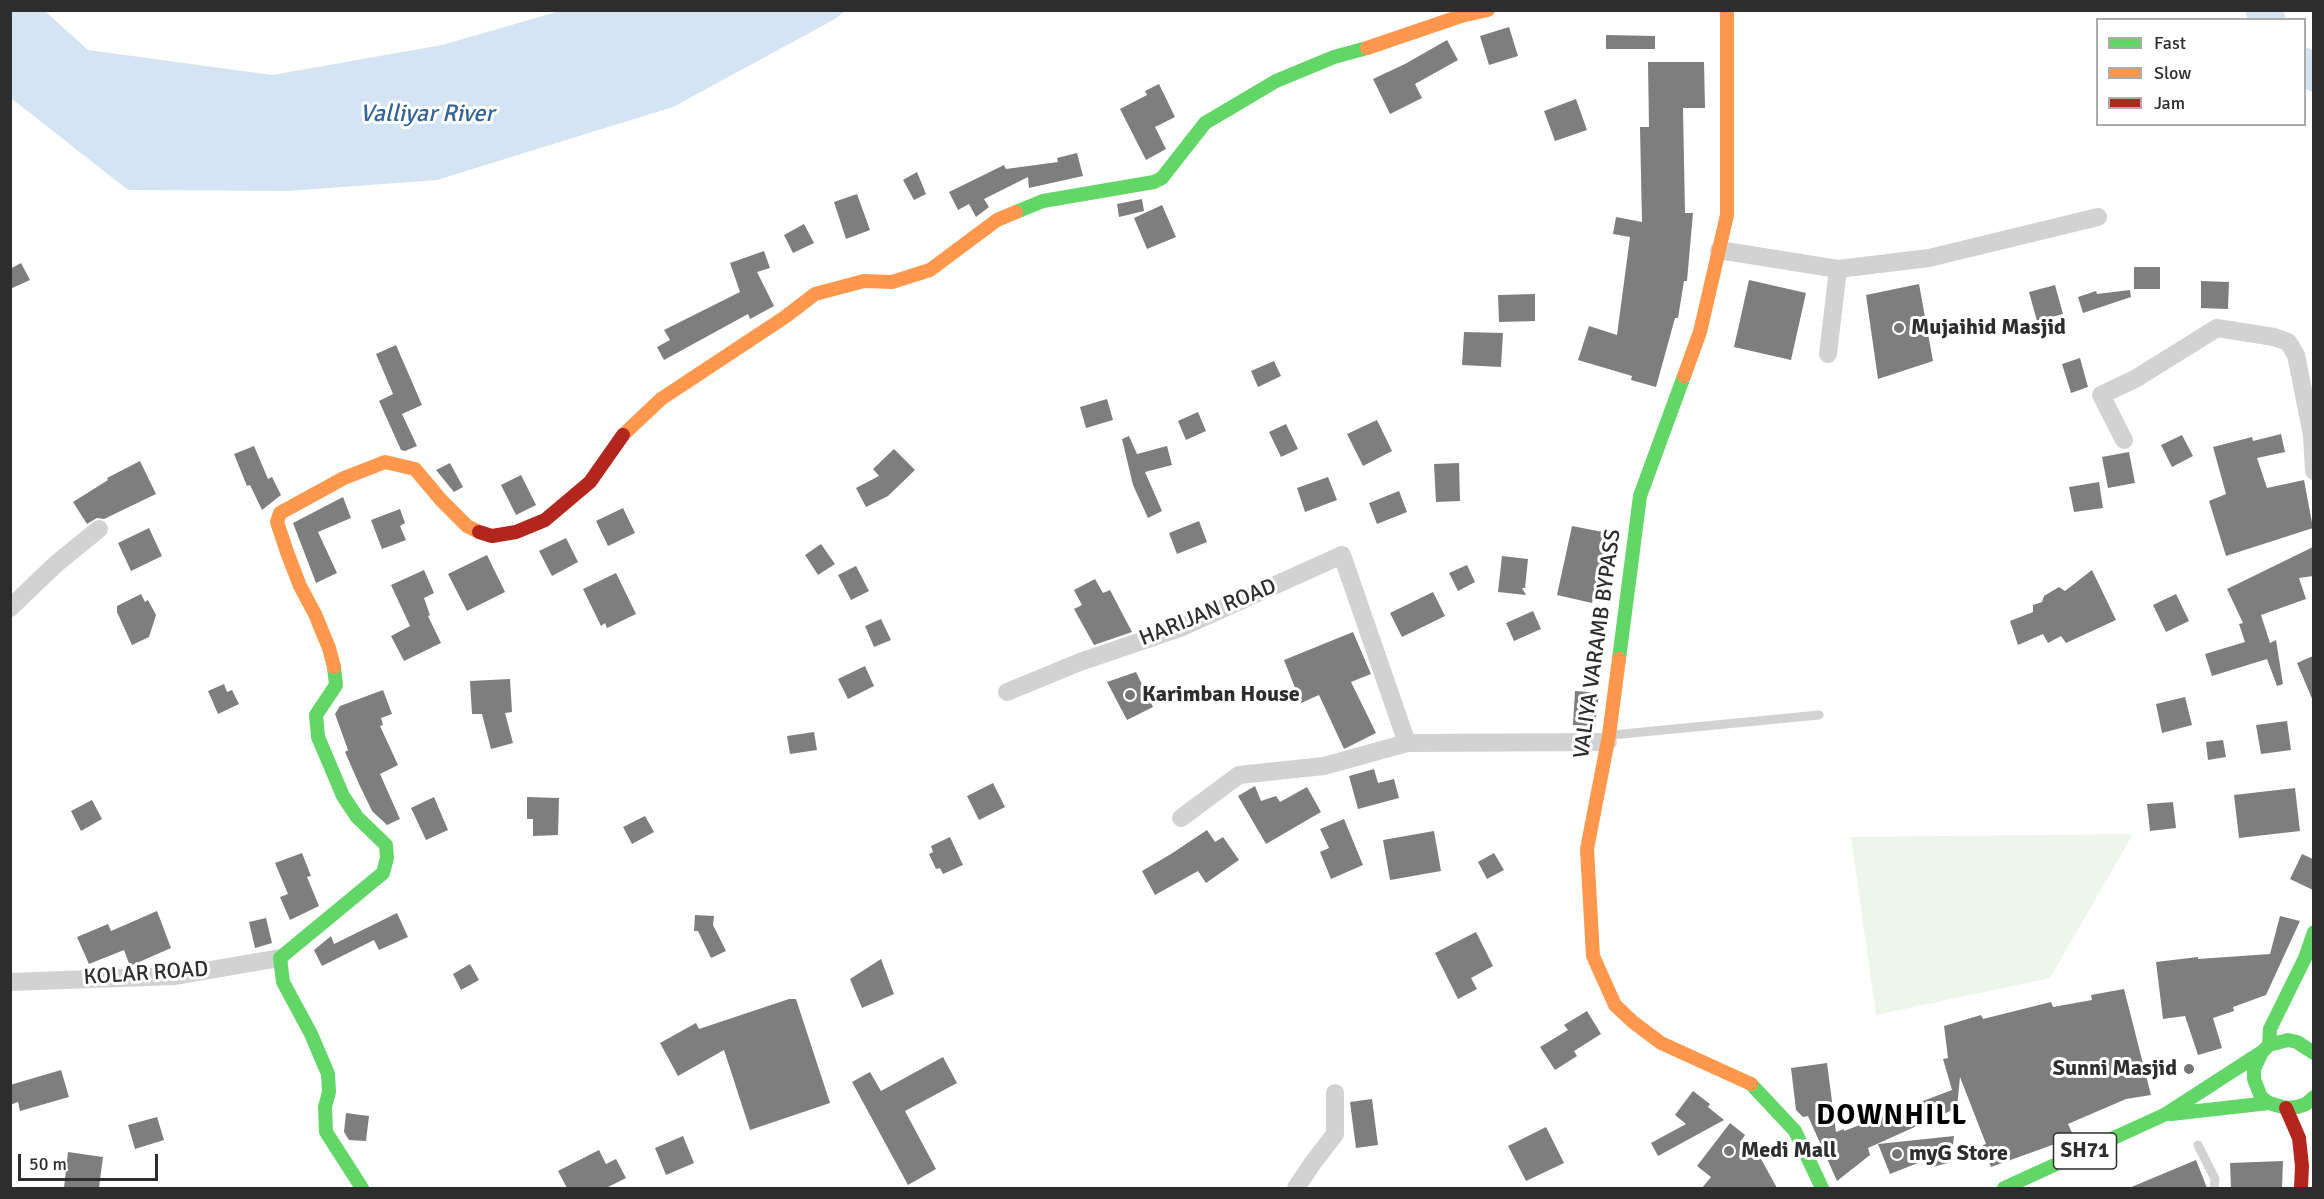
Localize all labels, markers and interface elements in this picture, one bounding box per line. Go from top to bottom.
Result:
legend [2096,18,2306,126]
text: Fast [2154,32,2186,54]
text: Slow [2154,62,2191,84]
text: Jam [2154,92,2185,114]
water label: Valliyar River [360,101,494,129]
place label: Mujaihid Masjid [1911,315,2066,341]
marker: Mujaihid Masjid [1892,321,1906,335]
street label: VALIYA VARAMB BYPASS [1569,528,1627,760]
street label: HARIJAN ROAD [1136,574,1280,652]
place label: Karimban House [1142,682,1300,708]
marker: Karimban House [1123,688,1137,702]
street label: KOLAR ROAD [83,956,209,992]
place label: Sunni Masjid [2053,1056,2177,1082]
marker: Sunni Masjid [2182,1062,2196,1076]
district label: DOWNHILL [1816,1100,1968,1134]
road number: SH71 [2054,1133,2116,1169]
place label: Medi Mall [1741,1138,1837,1164]
place label: myG Store [1909,1141,2008,1167]
scale bar [21,1142,160,1180]
marker: Medi Mall [1722,1144,1736,1158]
marker: myG Store [1890,1147,1904,1161]
text: 50 m [29,1153,67,1175]

